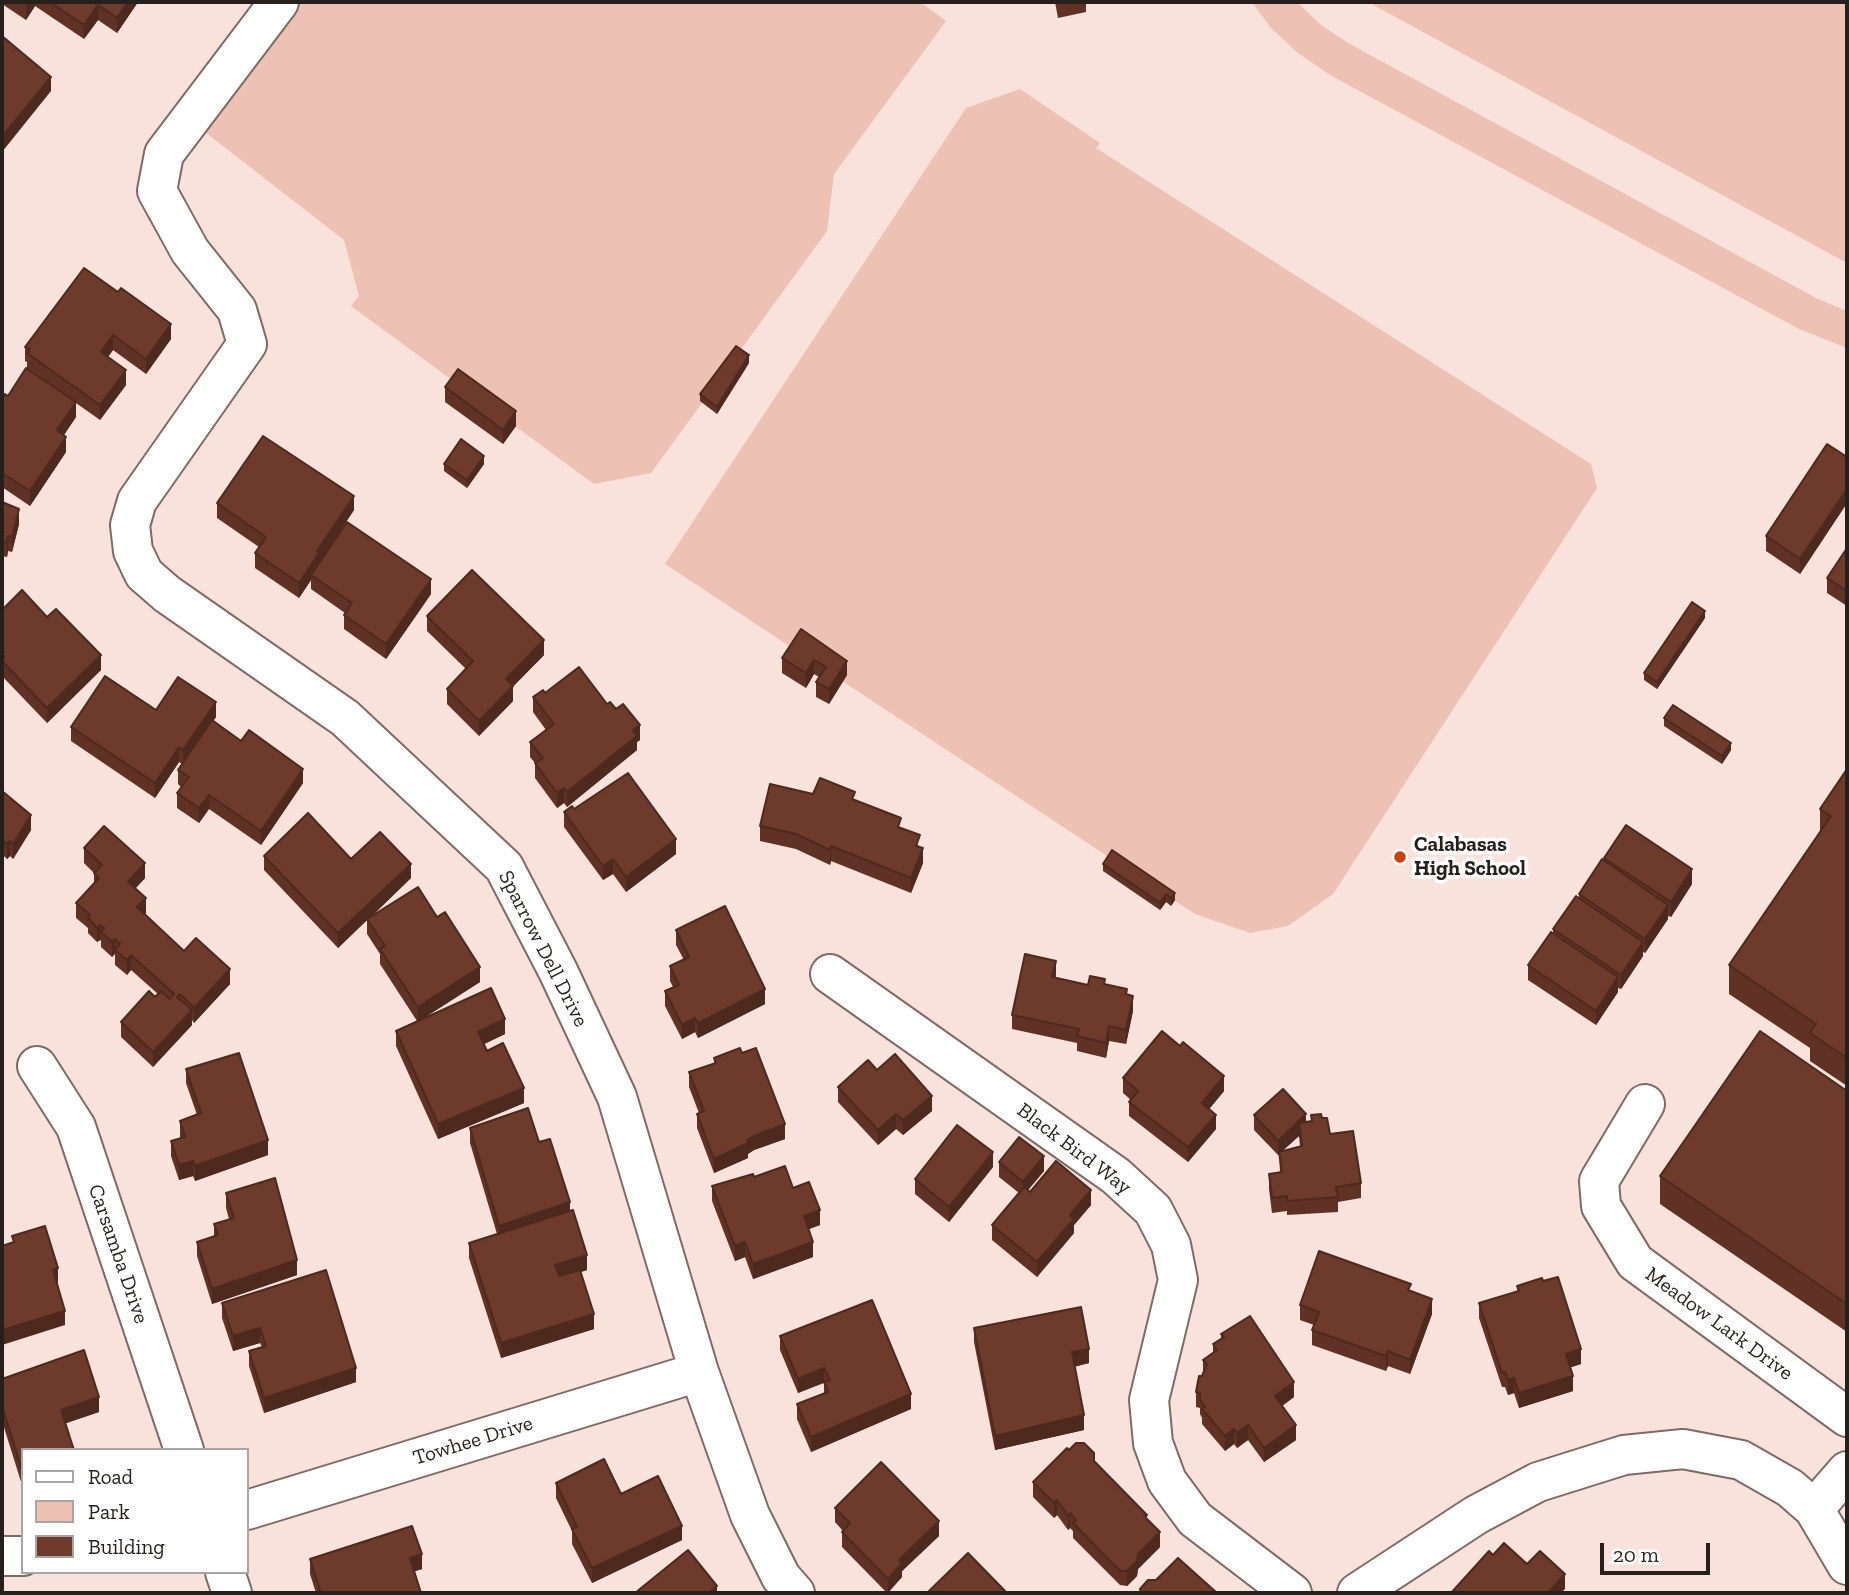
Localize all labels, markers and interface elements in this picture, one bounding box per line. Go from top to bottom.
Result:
place label: Calabasas High School [1414,832,1526,882]
marker: Calabasas High School [1392,849,1408,865]
street label: Sparrow Dell Drive [493,867,593,1031]
street label: Black Bird Way [1012,1098,1136,1200]
street label: Carsamba Drive [82,1181,154,1327]
street label: Meadow Lark Drive [1640,1262,1798,1386]
street label: Towhee Drive [410,1411,536,1471]
legend [21,1448,248,1574]
text: Road [88,1464,133,1489]
text: Park [88,1499,130,1524]
scale bar [1604,1528,1714,1572]
text: Building [88,1534,165,1559]
text: 20 m [1613,1542,1659,1567]

